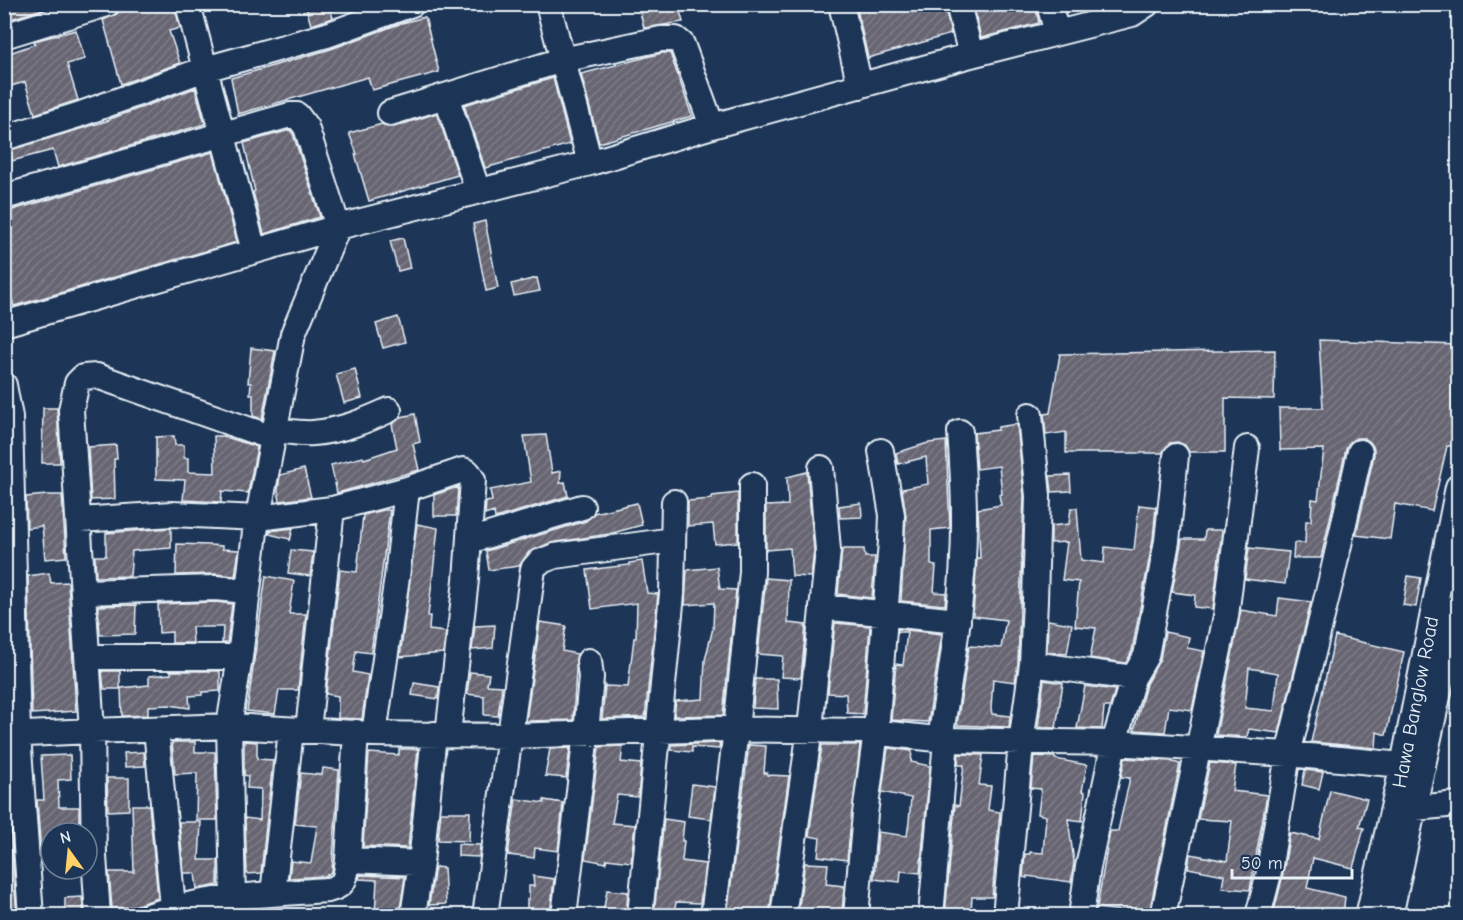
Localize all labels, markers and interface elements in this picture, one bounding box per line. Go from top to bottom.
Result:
street label: Hawa Banglow Road [1388,614,1443,790]
north arrow [39,821,99,881]
text: N [58,827,73,848]
scale bar [1232,842,1352,880]
text: 50 m [1241,853,1283,874]

